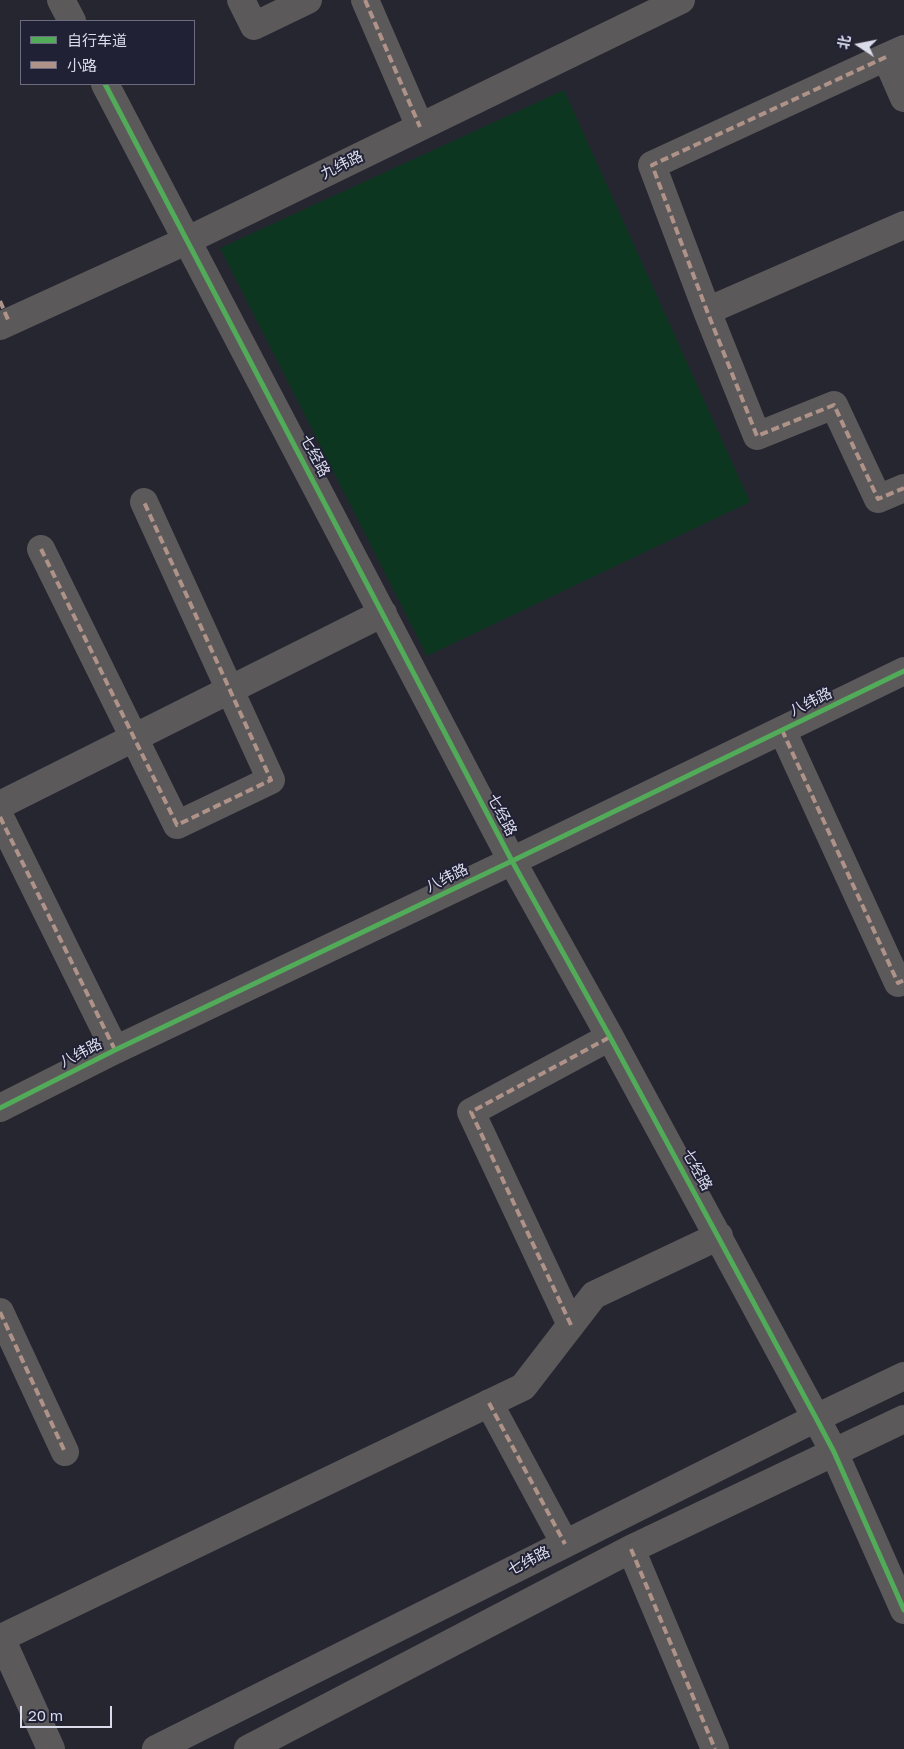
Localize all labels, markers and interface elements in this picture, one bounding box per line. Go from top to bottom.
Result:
legend [20,20,195,85]
north arrow [834,20,884,70]
text: 自行车道 [67,31,127,49]
text: 北 [834,34,853,51]
text: 小路 [67,56,97,74]
street label: 九纬路 [318,147,366,183]
street label: 七经路 [296,432,334,480]
street label: 八纬路 [787,684,835,720]
street label: 七经路 [483,791,521,839]
street label: 八纬路 [423,860,471,896]
street label: 八纬路 [57,1035,105,1071]
street label: 七经路 [678,1146,716,1194]
street label: 七纬路 [505,1543,553,1579]
scale bar [22,1696,115,1728]
text: 20 m [28,1706,63,1724]

